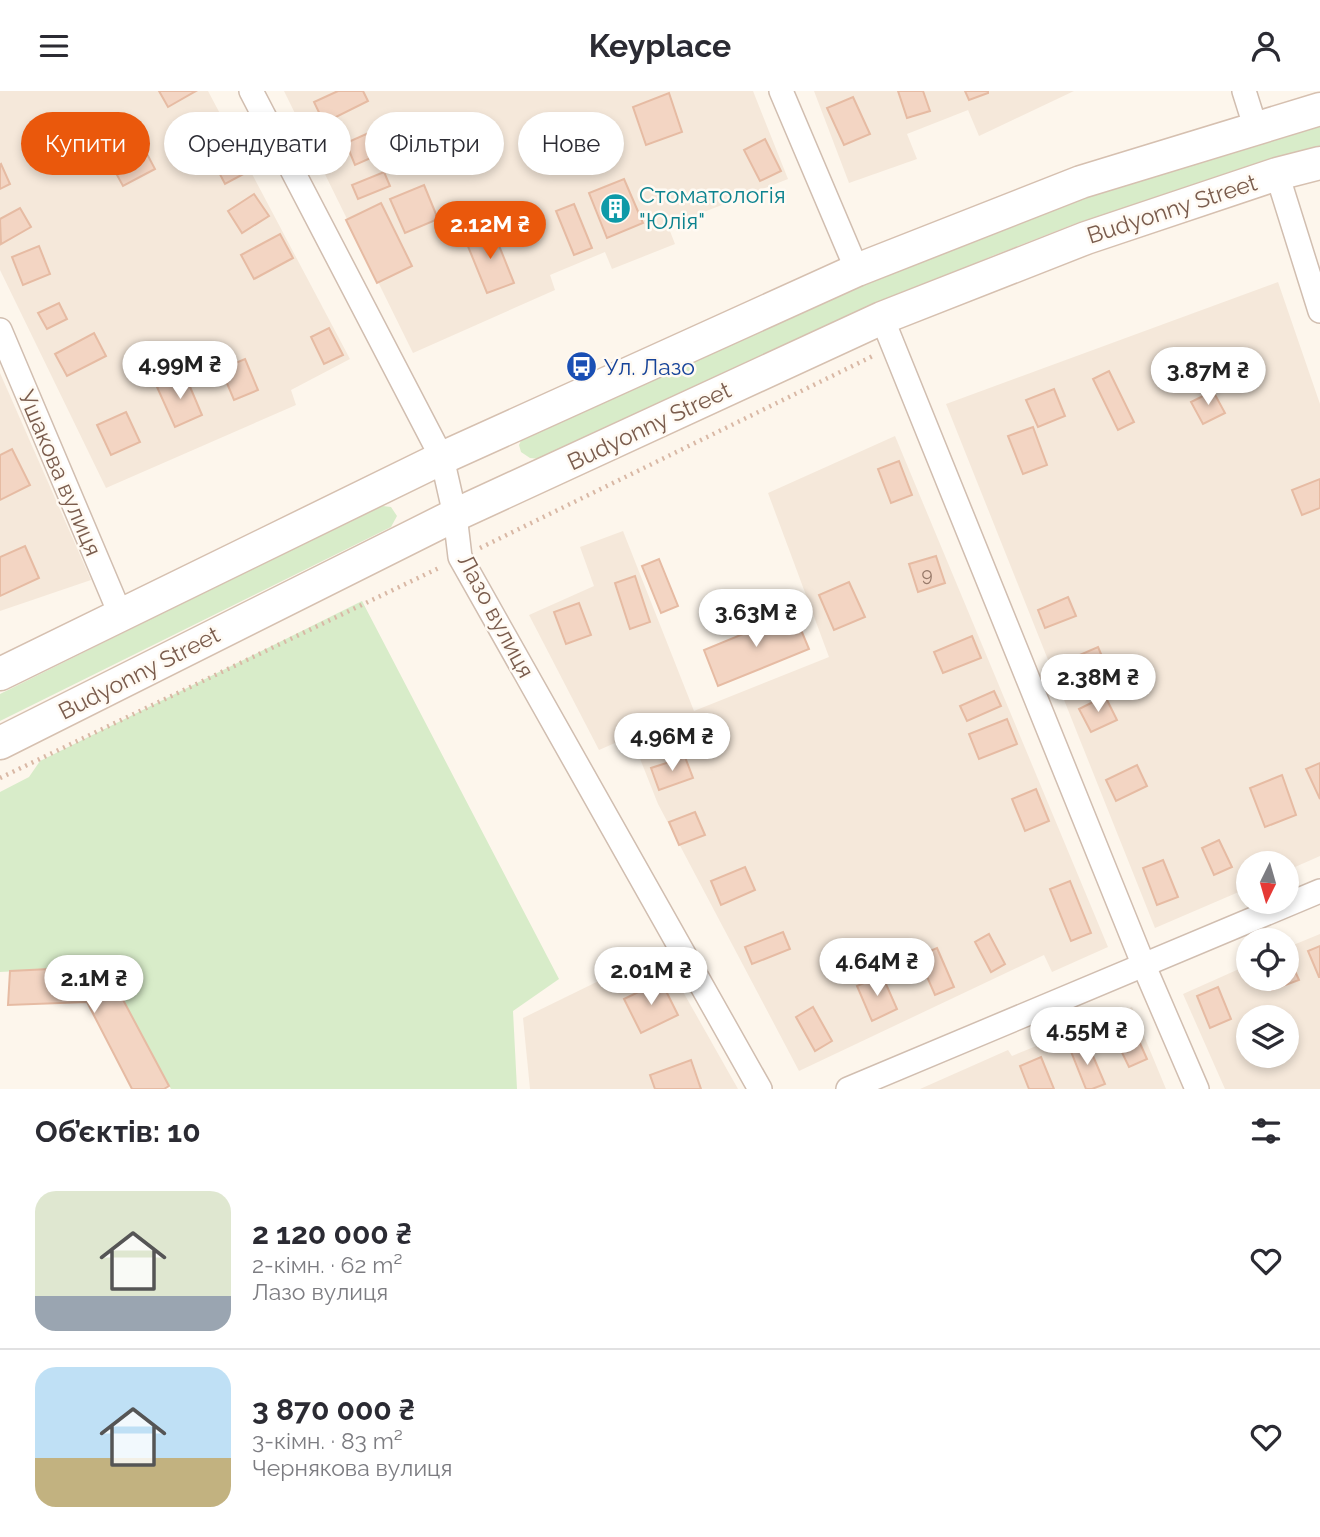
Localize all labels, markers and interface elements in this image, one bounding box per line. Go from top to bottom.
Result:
icon: menu [35,27,73,65]
text: Keyplace [589,27,731,64]
icon: person [1247,27,1285,65]
chip: Купити [21,112,150,175]
chip: Орендувати [164,112,351,175]
chip: Фільтри [365,112,504,175]
chip: Нове [518,112,624,175]
street label: Budyonny Street [1083,168,1260,249]
place label: Стоматологія "Юлія" [639,181,786,234]
building icon: Стоматологія "Юлія" [599,191,633,225]
pin: 2.12M ₴ [425,201,555,261]
text: 2.12M ₴ [450,210,530,237]
pin: 4.99M ₴ [115,341,245,401]
pin: 3.87M ₴ [1143,347,1273,407]
text: 4.99M ₴ [138,350,222,377]
bus stop icon: Ул. Лазо [564,350,598,384]
place label: Ул. Лазо [604,353,695,380]
text: 3.87M ₴ [1167,356,1249,383]
street label: Budyonny Street [563,376,735,475]
street label: Ушакова вулиця [13,386,108,560]
street label: Лазо вулиця [453,549,540,682]
house number: 9 [921,563,933,585]
pin: 3.63M ₴ [691,589,821,649]
text: 3.63M ₴ [715,598,797,625]
street label: Budyonny Street [54,620,224,725]
pin: 2.38M ₴ [1033,655,1163,714]
text: 2.38M ₴ [1057,663,1139,690]
pin: 4.96M ₴ [607,713,737,773]
text: 4.96M ₴ [630,722,714,749]
north arrow [1236,851,1298,913]
map controls [1236,851,1299,1068]
button: locate [1236,928,1299,991]
pin: 4.64M ₴ [812,939,942,998]
pin: 2.01M ₴ [586,947,716,1007]
text: 4.64M ₴ [835,947,919,974]
pin: 2.1M ₴ [37,955,151,1015]
text: 2.01M ₴ [610,956,692,983]
text: 2.1M ₴ [60,964,128,991]
button: layers [1236,1005,1299,1068]
pin: 4.55M ₴ [1022,1007,1152,1067]
text: 4.55M ₴ [1046,1016,1128,1043]
icon: filters [1247,1112,1285,1150]
text: Об’єктів: 10 [35,1114,201,1149]
text: 2 120 000 ₴ [252,1216,412,1251]
icon: home [91,1219,175,1303]
icon: heart [1247,1242,1285,1280]
text: 2-кімн. · 62 m² [252,1251,402,1278]
text: Лазо вулиця [252,1278,388,1305]
text: 3 870 000 ₴ [252,1392,415,1427]
icon: home [91,1395,175,1479]
icon: heart [1247,1418,1285,1456]
text: 3-кімн. · 83 m² [252,1427,403,1454]
text: Чернякова вулиця [252,1454,452,1481]

